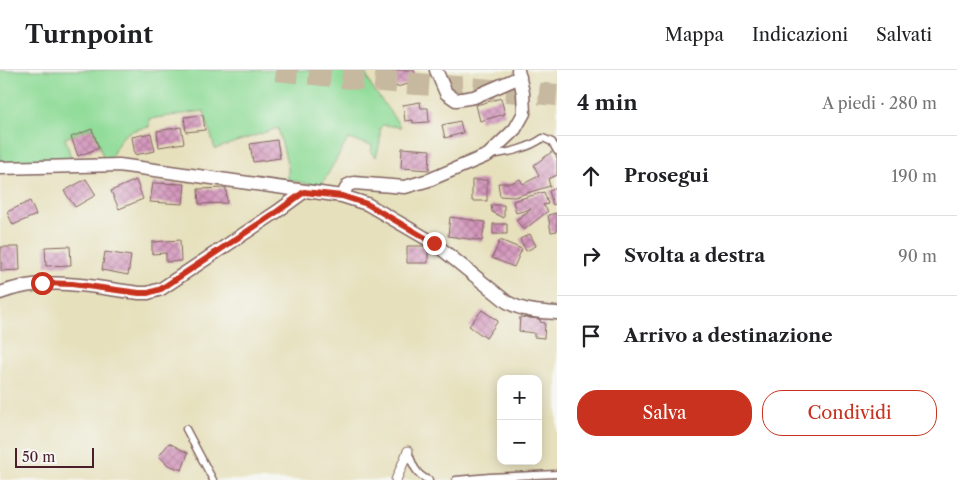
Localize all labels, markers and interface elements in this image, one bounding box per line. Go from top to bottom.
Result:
text: Turnpoint [25,20,153,49]
text: Mappa [665,24,724,46]
text: Indicazioni [752,24,848,46]
text: Salvati [876,24,932,46]
text: 4 min [577,90,638,115]
text: A piedi · 280 m [822,93,937,113]
icon: ahead [577,162,605,190]
text: Prosegui [624,164,709,187]
text: 190 m [892,166,937,186]
route end [423,232,446,255]
icon: right [577,242,605,270]
text: Svolta a destra [624,244,765,267]
text: 90 m [898,246,937,266]
route start [31,272,54,295]
icon: arrive [577,322,605,350]
text: Arrivo a destinazione [624,324,833,347]
map controls [497,375,542,465]
button: + [497,375,542,420]
button: Salva [577,390,752,436]
button: Condividi [762,390,937,436]
button: − [497,420,542,465]
scale bar [15,445,94,468]
text: 50 m [22,448,55,466]

